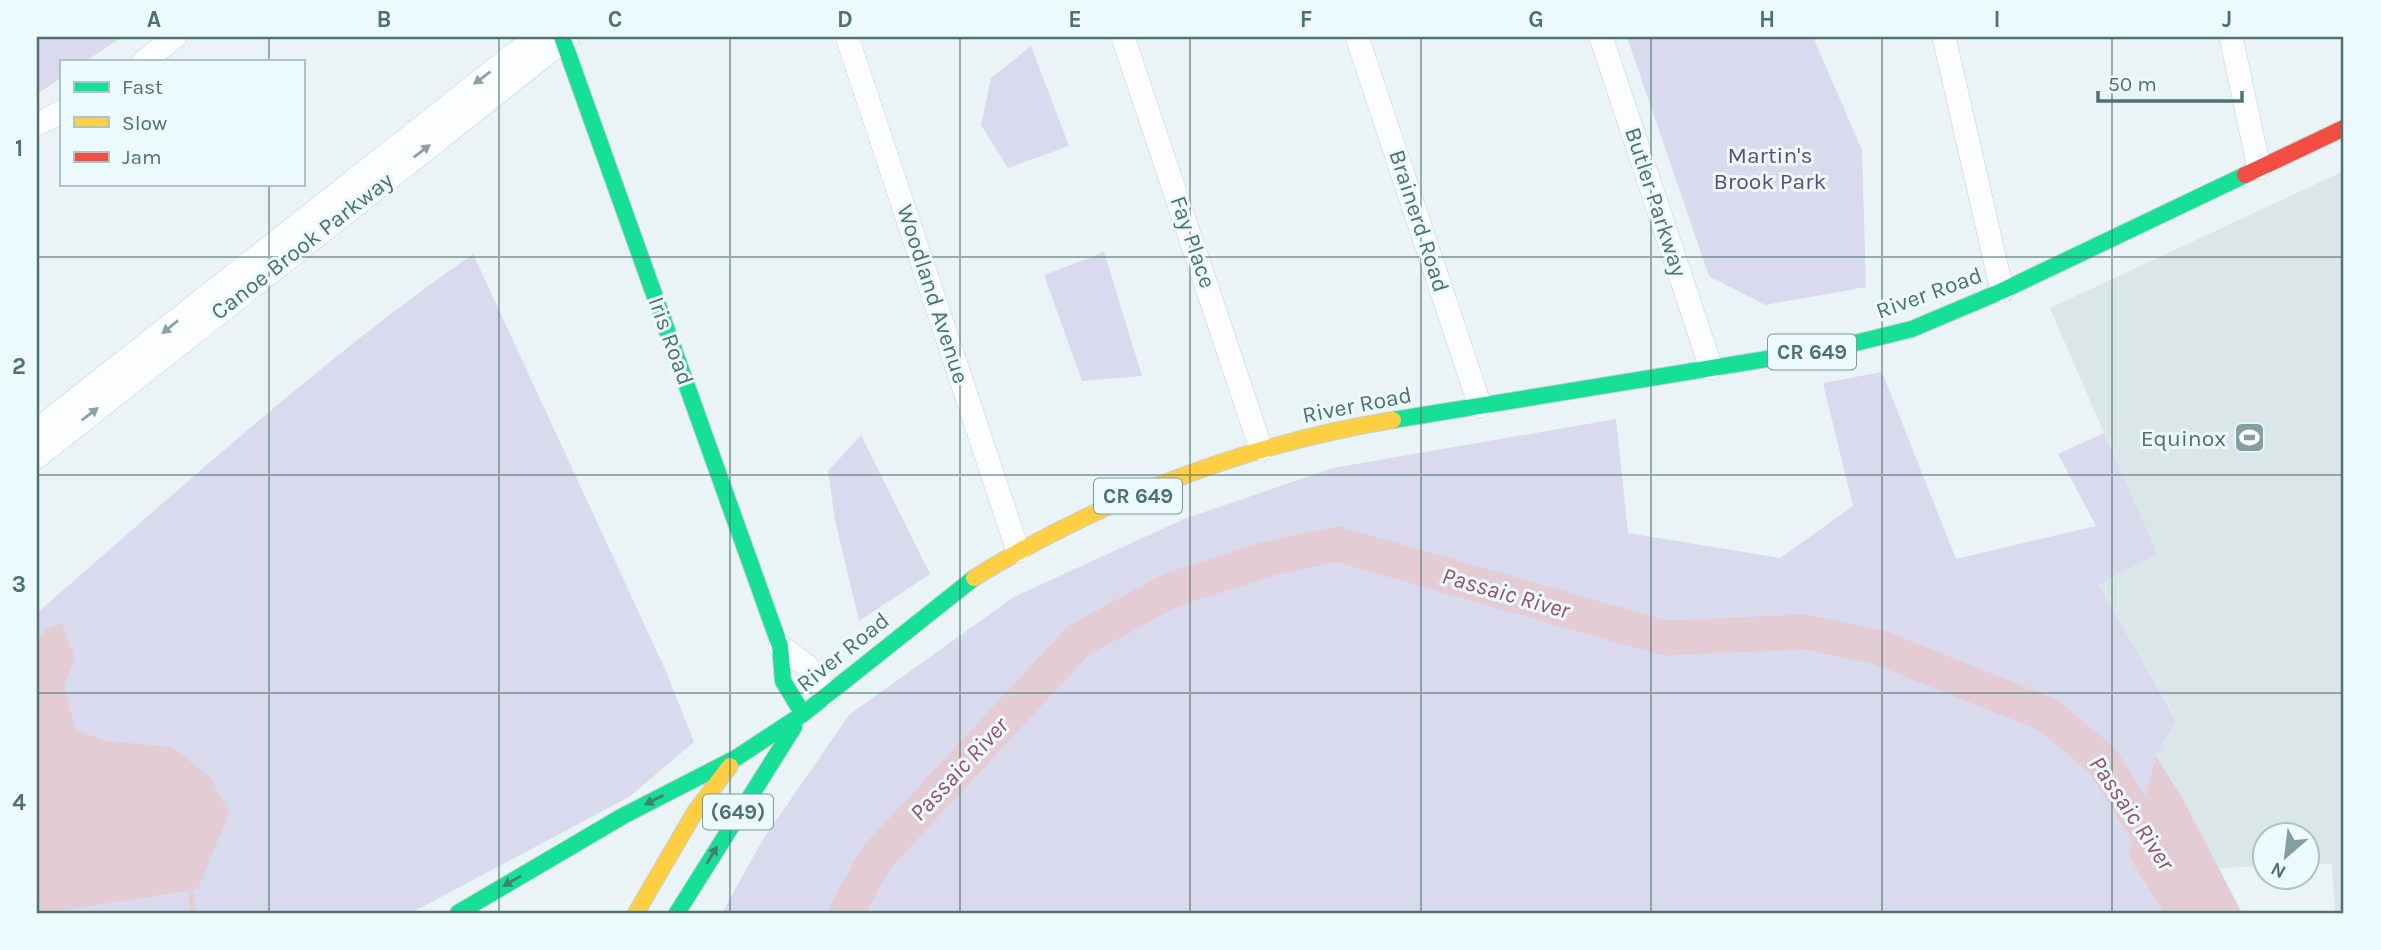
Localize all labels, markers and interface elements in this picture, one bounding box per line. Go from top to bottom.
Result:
text: A [147,6,161,33]
text: B [377,6,391,33]
text: C [608,6,622,33]
text: D [837,6,853,33]
text: E [1068,6,1082,33]
text: F [1300,6,1312,33]
text: G [1528,6,1544,33]
text: H [1759,6,1775,33]
text: I [1993,6,2001,33]
text: J [2222,6,2232,33]
legend [60,60,304,186]
scale bar [2098,60,2241,104]
one-way arrow [473,71,491,85]
text: 50 m [2108,72,2157,96]
text: Fast [122,75,163,99]
text: Slow [122,111,167,135]
street label: Butler Parkway [1619,124,1693,280]
text: 1 [15,135,23,162]
park label: Martin's Brook Park [1714,142,1826,195]
one-way arrow [412,143,430,158]
text: Jam [122,145,162,169]
street label: Brainerd Road [1383,146,1455,296]
street label: Canoe Brook Parkway [206,166,399,325]
street label: Fay Place [1165,192,1221,292]
street label: Woodland Avenue [891,201,975,387]
street label: River Road [1872,261,1986,325]
street label: Iris Road [643,293,699,389]
one-way arrow [161,319,179,334]
road number: CR 649 [1768,334,1856,370]
text: 2 [12,353,26,380]
street label: River Road [1300,381,1414,429]
one-way arrow [81,407,99,422]
sports icon: Equinox [2232,421,2266,455]
place label: Equinox [2141,425,2226,452]
road number: CR 649 [1094,478,1182,514]
water label: Passaic River [1439,561,1574,625]
text: 3 [12,571,26,598]
street label: River Road [791,607,895,697]
water label: Passaic River [904,711,1015,827]
water label: Passaic River [2084,751,2181,876]
text: 4 [12,789,26,816]
road number: (649) [703,794,773,830]
one-way arrow [644,795,664,806]
north arrow [2252,820,2322,890]
one-way arrow [706,845,719,864]
text: N [2267,857,2290,883]
one-way arrow [502,875,521,887]

